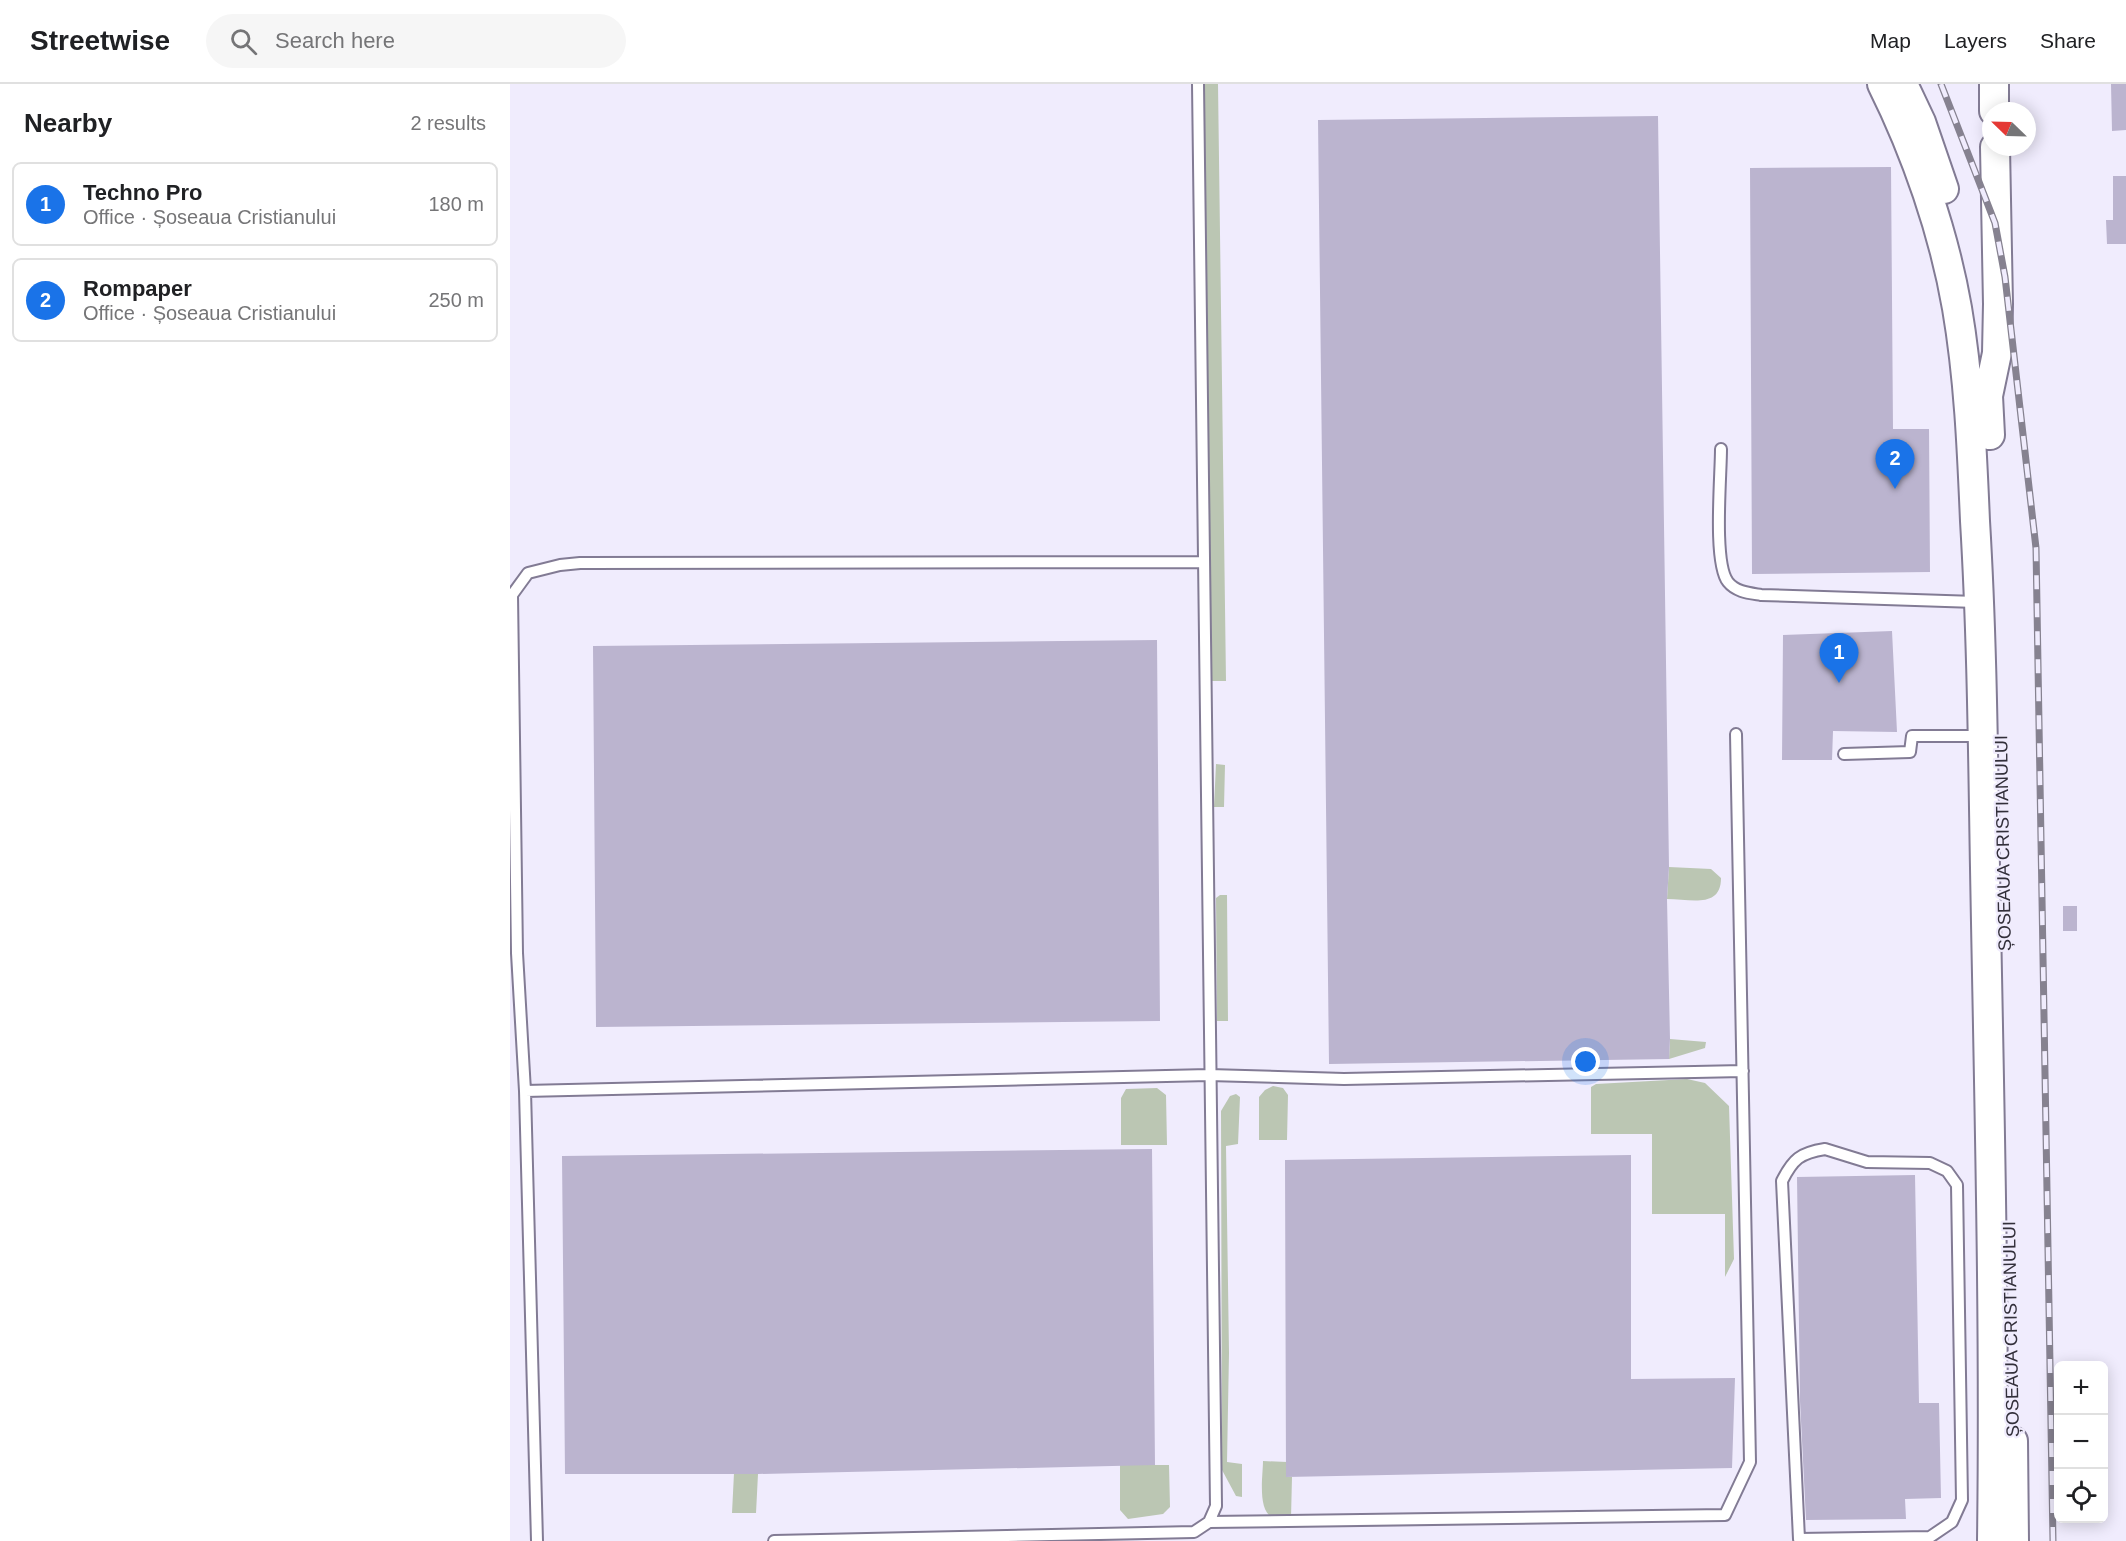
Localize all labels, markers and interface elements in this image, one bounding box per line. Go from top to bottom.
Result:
search box [206,14,626,68]
text: Streetwise [30,25,170,56]
icon: search [227,25,260,58]
text: Search here [275,28,395,53]
text: Map [1870,29,1911,52]
text: Layers [1944,29,2007,52]
text: Share [2040,29,2096,52]
north arrow [1982,102,2036,156]
text: Nearby [24,108,112,138]
text: 2 results [410,112,486,134]
text: Techno Pro [83,180,202,205]
text: 1 [40,193,51,215]
text: 180 m [428,193,484,215]
text: Office · Șoseaua Cristianului [83,206,336,228]
text: Rompaper [83,276,192,301]
text: 2 [40,289,51,311]
text: 250 m [428,289,484,311]
text: Office · Șoseaua Cristianului [83,302,336,324]
pin: 2 [1876,440,1914,489]
pin: 1 [1820,634,1858,683]
street label: ȘOSEAUA CRISTIANULUI [1991,735,2015,951]
your location [1571,1047,1600,1076]
street label: ȘOSEAUA CRISTIANULUI [1999,1221,2023,1437]
map controls [2054,1361,2108,1523]
button: + [2054,1361,2108,1415]
button: − [2054,1415,2108,1469]
button: locate [2054,1469,2108,1523]

